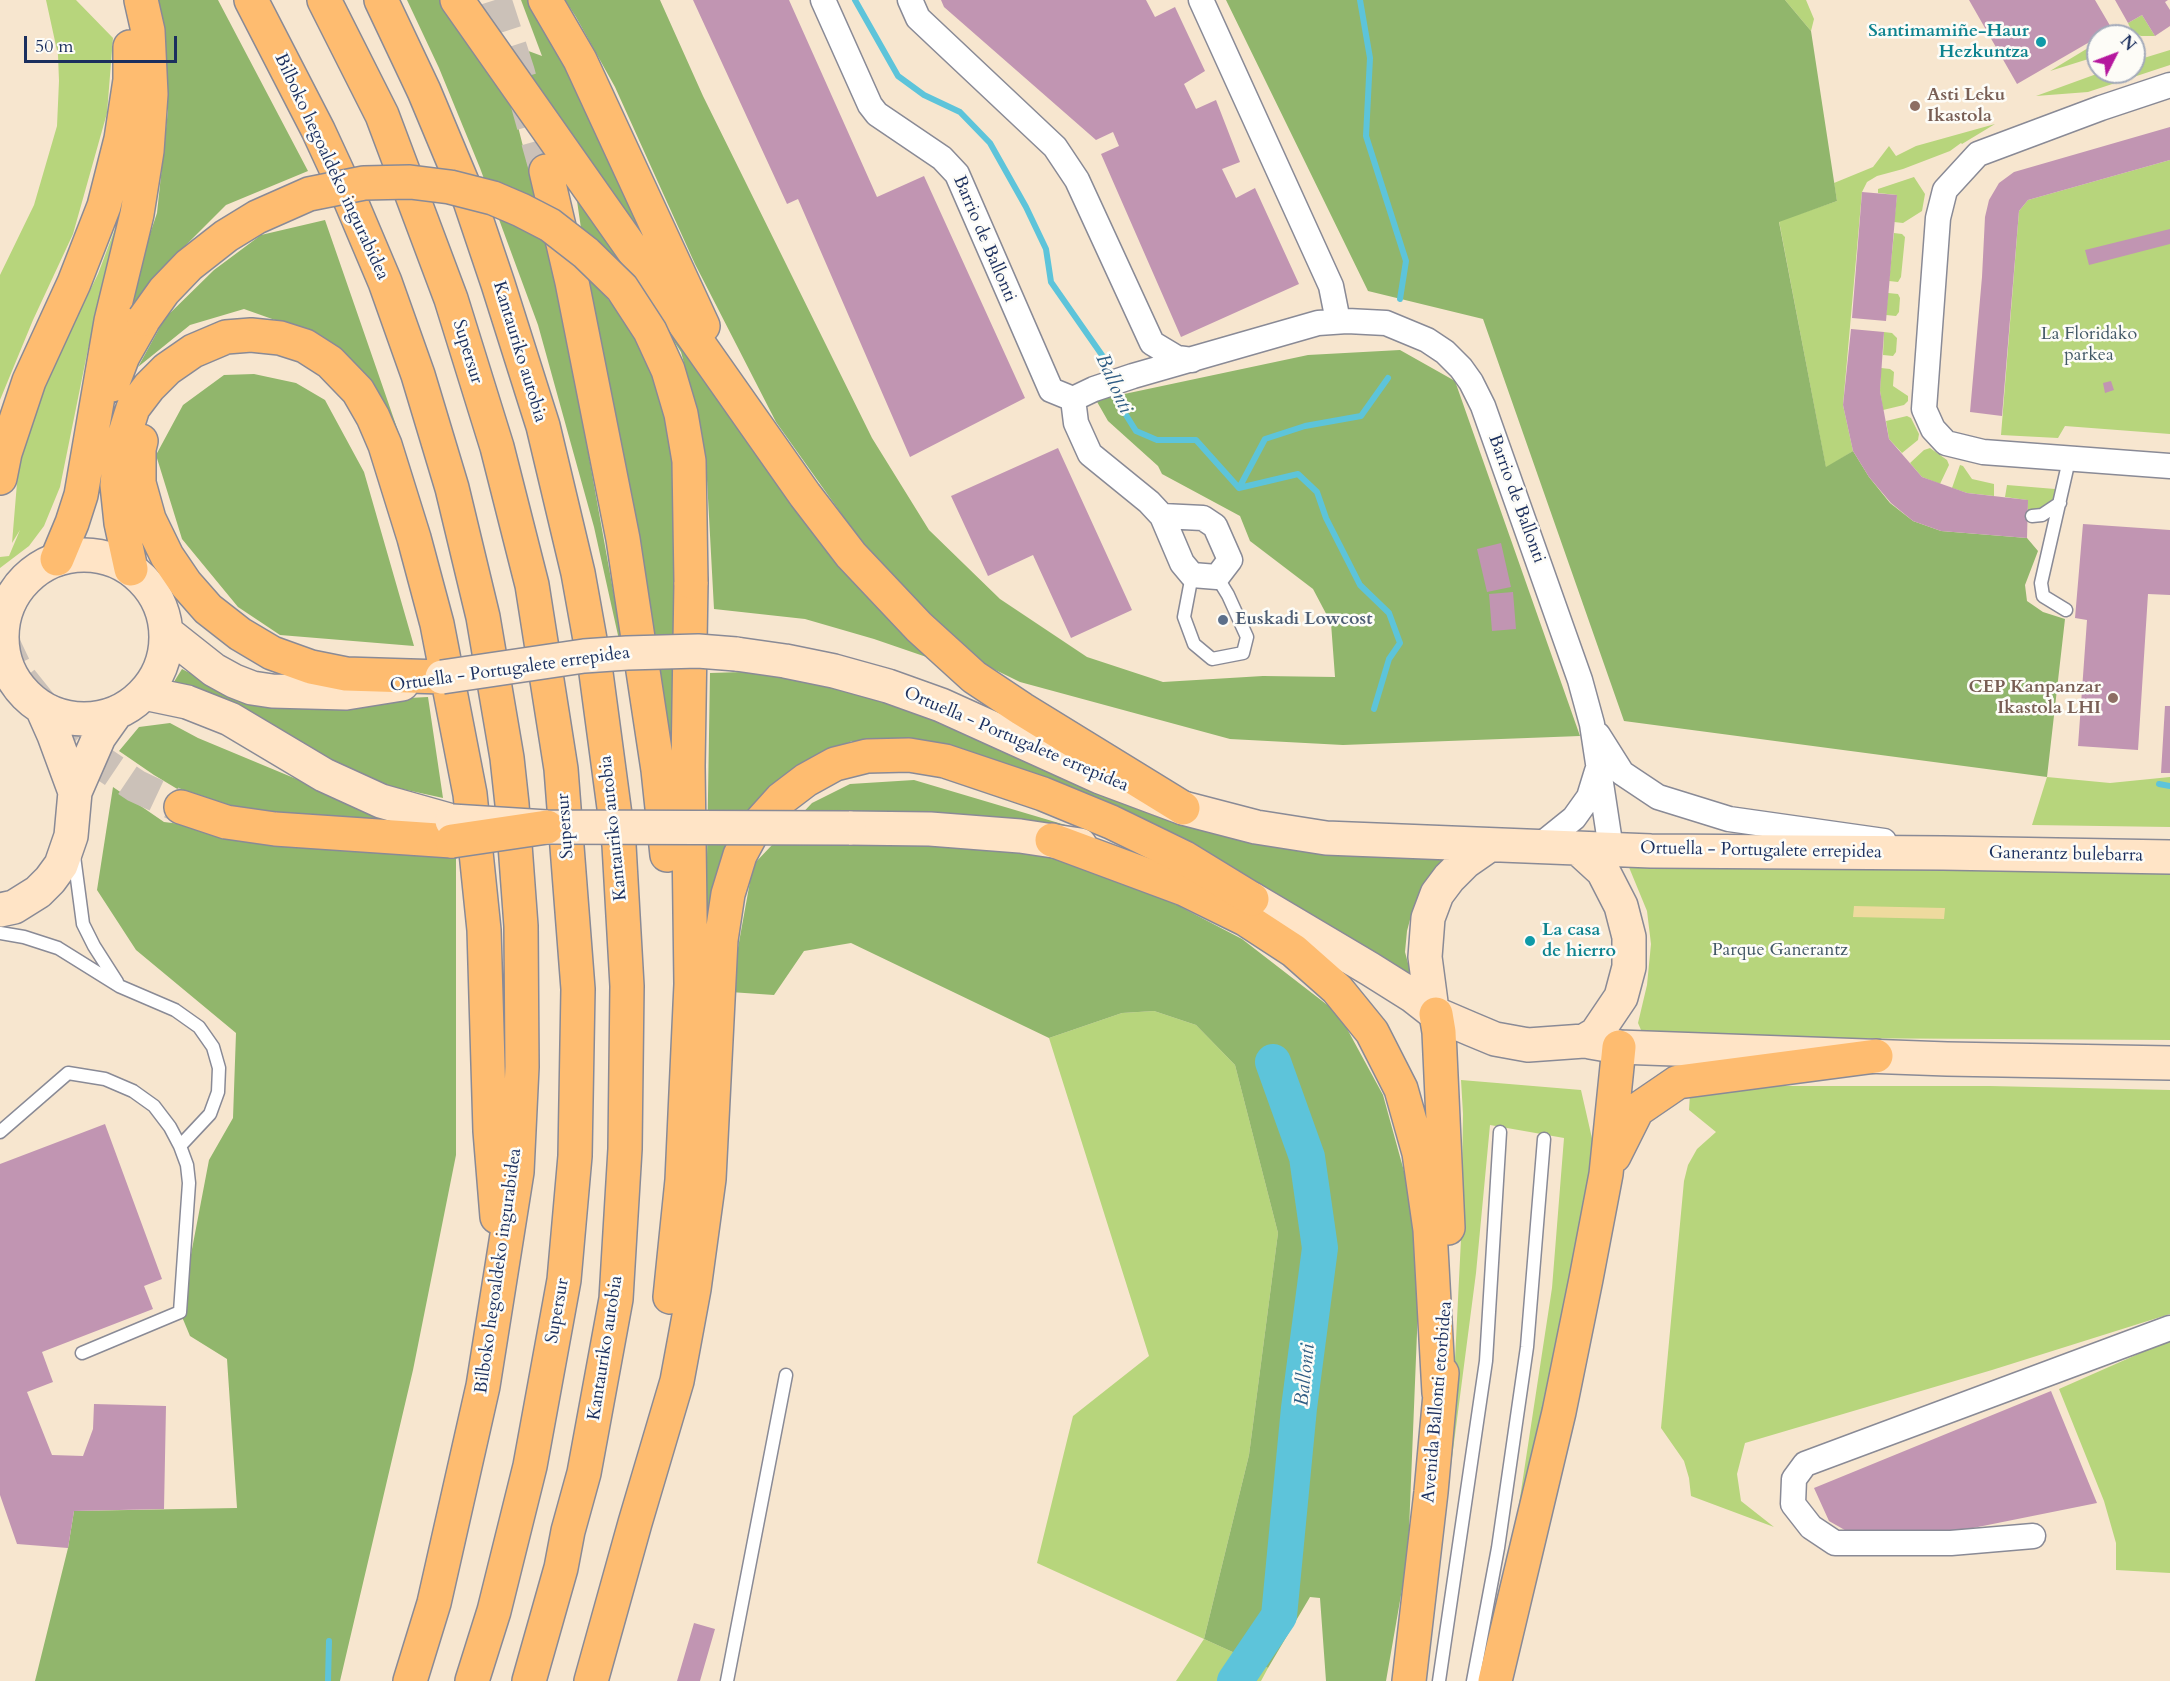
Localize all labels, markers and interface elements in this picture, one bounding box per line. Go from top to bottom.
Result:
place label: Santimamiñe-Haur Hezkuntza [1868,21,2029,63]
scale bar [27,24,180,62]
north arrow [2086,24,2146,84]
text: N [2115,31,2141,56]
text: 50 m [35,34,74,59]
marker: Santimamiñe-Haur Hezkuntza [2034,35,2048,49]
street label: Bilboko hegoaldeko ingurabidea [269,50,393,284]
place label: Asti Leku Ikastola [1927,85,2005,128]
marker: Asti Leku Ikastola [1908,99,1922,113]
street label: Barrio de Ballonti [948,173,1020,305]
street label: Kantauriko autobia [487,279,551,425]
street label: Supersur [447,317,487,387]
park label: La Floridako parkea [2041,324,2137,366]
water label: Ballonti [1089,350,1137,418]
street label: Barrio de Ballonti [1483,432,1549,566]
place label: Euskadi Lowcost [1235,609,1373,631]
marker: Euskadi Lowcost [1216,613,1230,627]
street label: Ortuella - Portugalete errepidea [389,642,631,698]
place label: CEP Kanpanzar Ikastola LHI [1968,677,2101,720]
street label: Ortuella - Portugalete errepidea [900,683,1132,797]
marker: CEP Kanpanzar Ikastola LHI [2106,691,2120,705]
street label: Kantauriko autobia [596,754,632,902]
street label: Supersur [553,792,579,860]
street label: Ortuella - Portugalete errepidea [1640,838,1882,864]
street label: Ganerantz bulebarra [1989,843,2143,867]
place label: La casa de hierro [1542,920,1616,962]
marker: La casa de hierro [1523,934,1537,948]
park label: Parque Ganerantz [1712,940,1848,962]
street label: Bilboko hegoaldeko ingurabidea [471,1147,527,1395]
street label: Kantauriko autobia [584,1274,628,1422]
street label: Supersur [542,1277,574,1345]
street label: Avenida Ballonti etorbidea [1418,1300,1458,1504]
water label: Ballonti [1291,1343,1321,1407]

